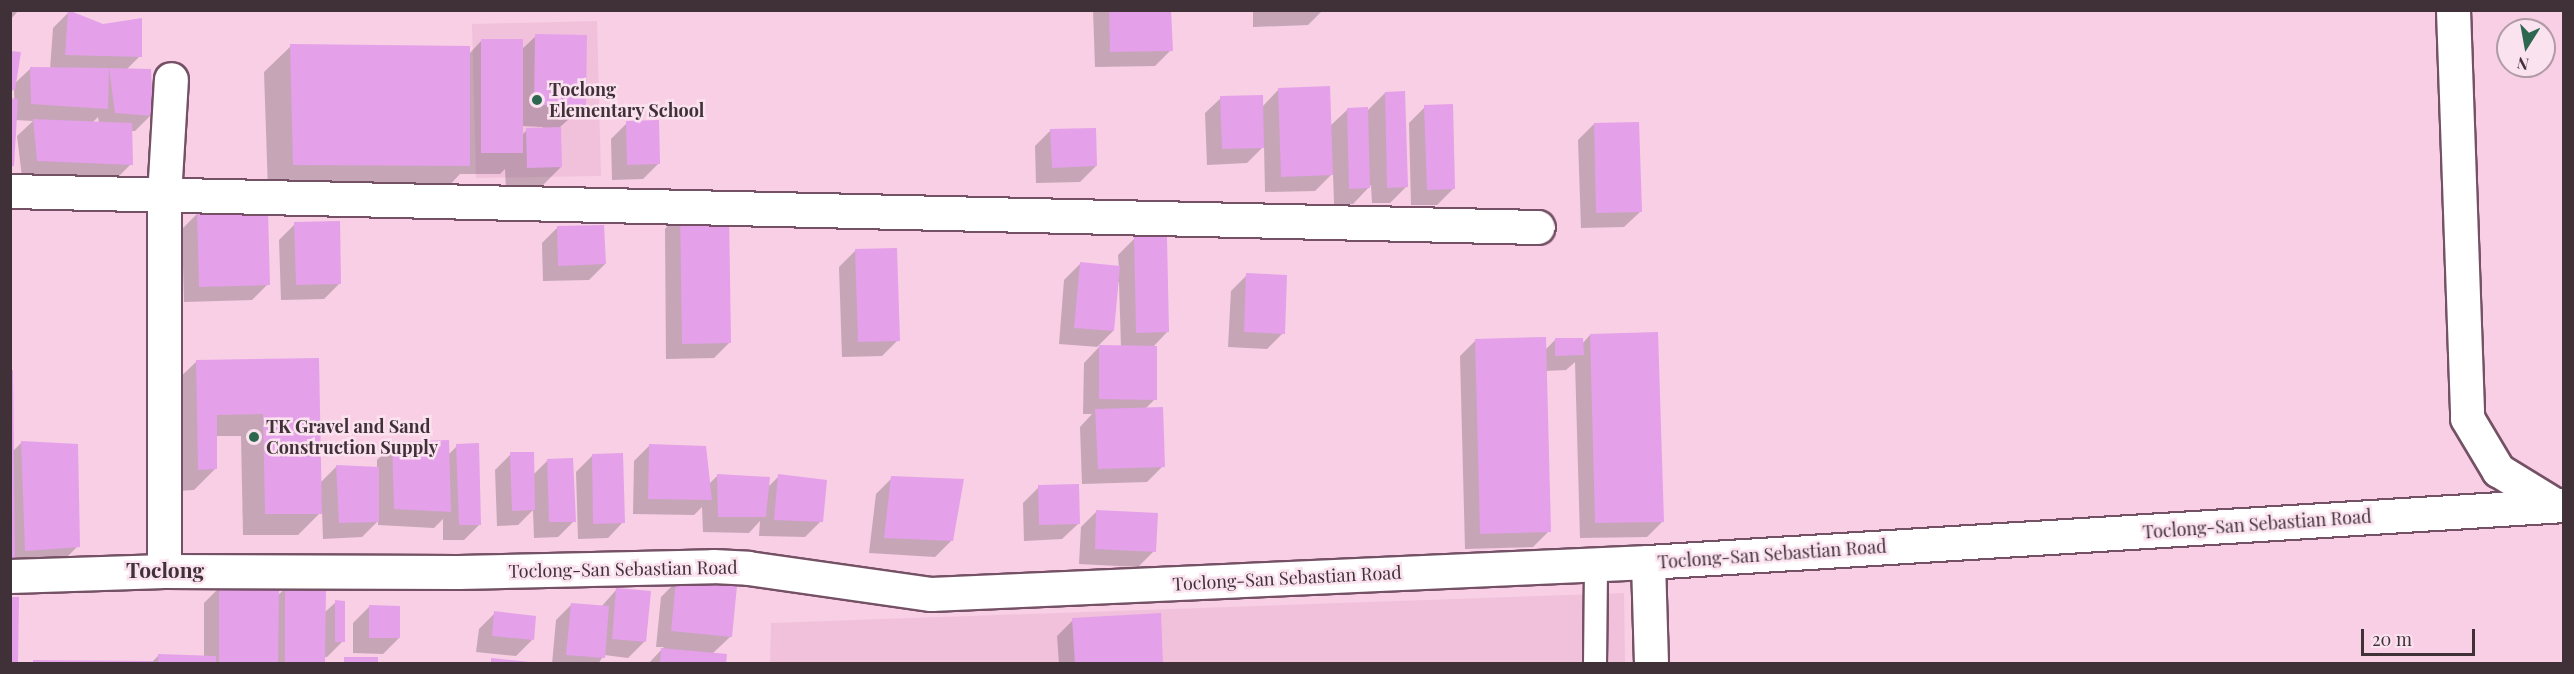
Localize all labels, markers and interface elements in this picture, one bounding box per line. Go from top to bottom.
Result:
north arrow [2496,18,2556,78]
text: N [2515,53,2531,76]
place label: Toclong Elementary School [549,79,705,122]
marker: Toclong Elementary School [530,93,544,107]
place label: TK Gravel and Sand Construction Supply [266,416,438,458]
marker: TK Gravel and Sand Construction Supply [247,430,261,444]
street label: Toclong-San Sebastian Road [2142,505,2372,543]
street label: Toclong-San Sebastian Road [1657,535,1887,573]
district label: Toclong [126,556,204,582]
street label: Toclong-San Sebastian Road [508,556,738,582]
street label: Toclong-San Sebastian Road [1172,561,1402,595]
scale bar [2364,617,2478,655]
text: 20 m [2372,627,2412,651]

